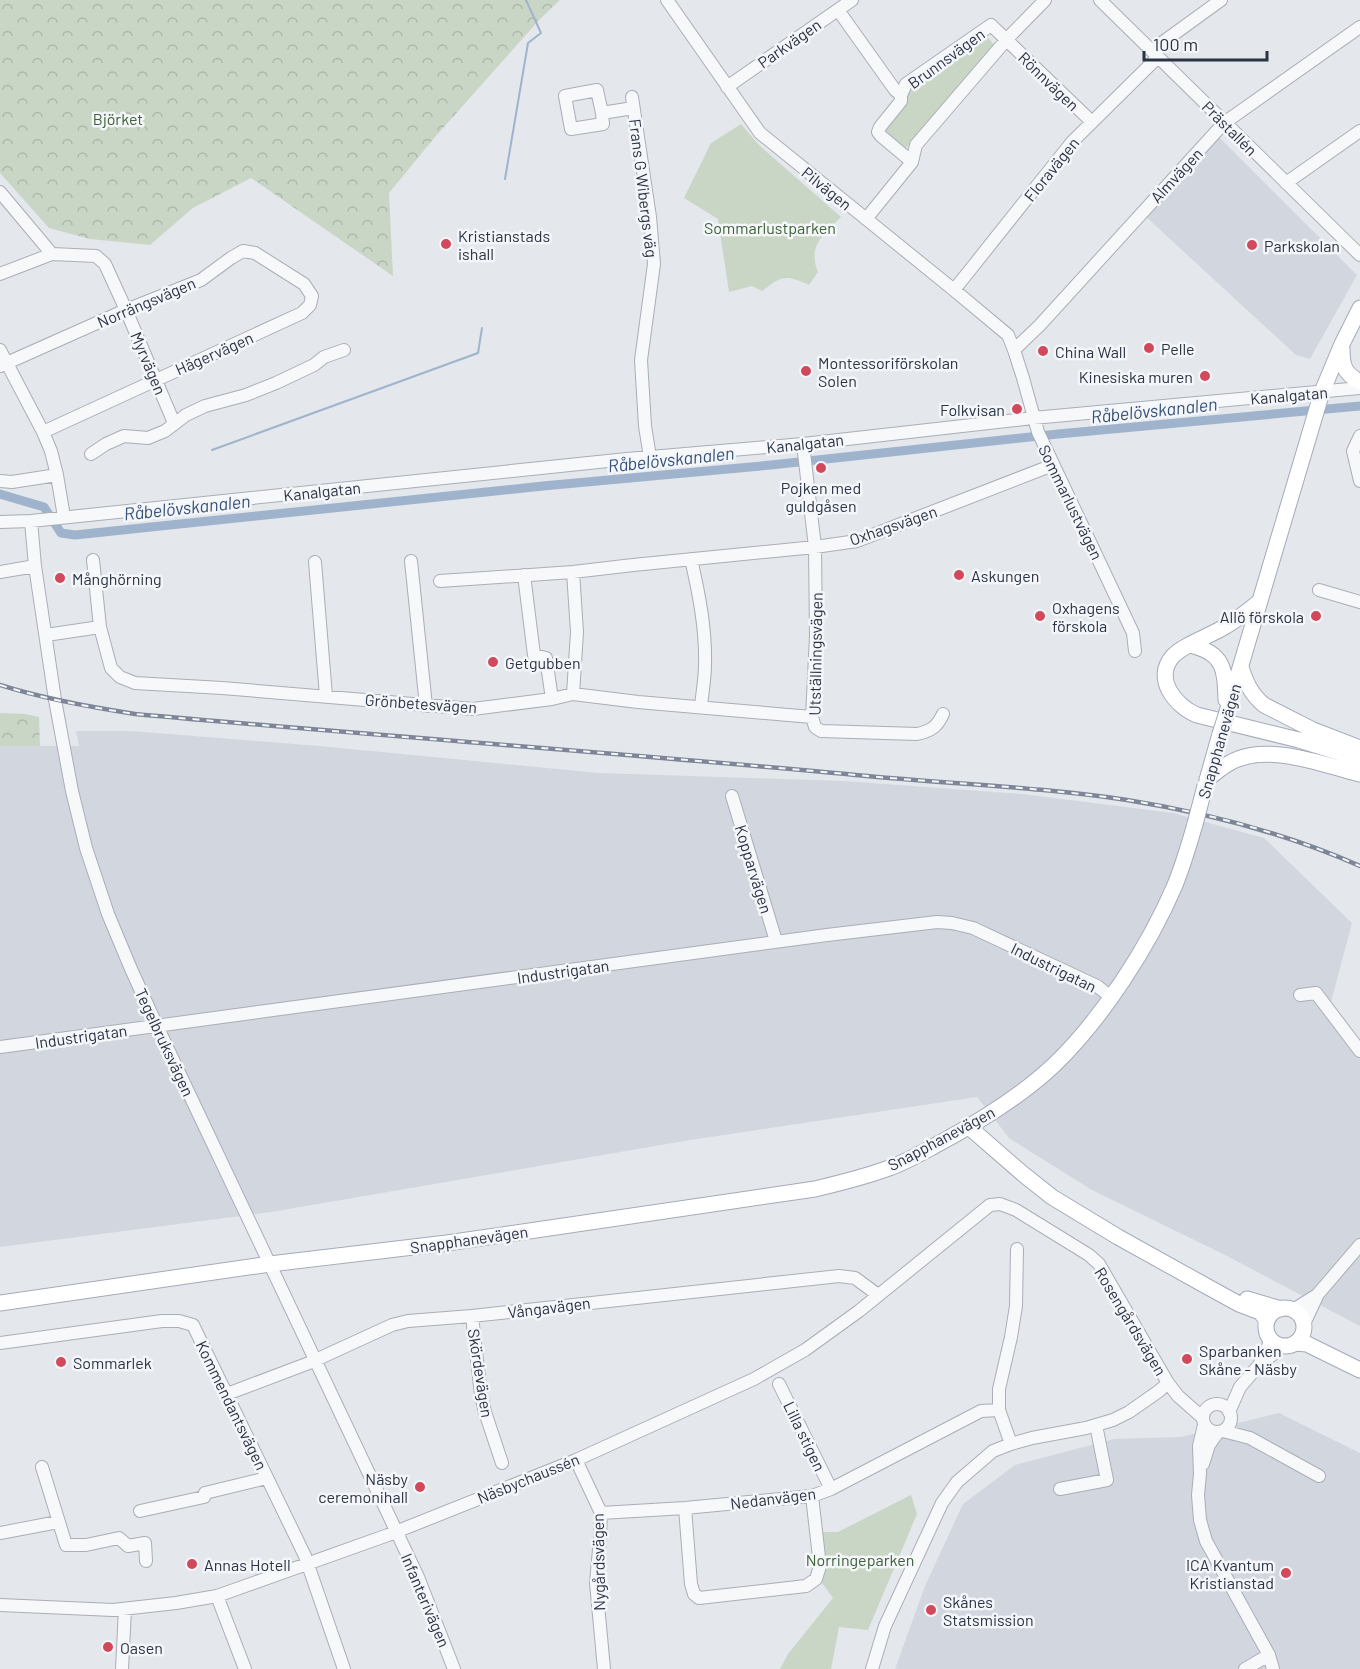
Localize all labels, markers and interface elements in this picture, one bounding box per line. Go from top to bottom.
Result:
street label: Parkvägen [754,14,824,72]
street label: Brunnsvägen [904,24,988,92]
scale bar [1144,24,1267,62]
text: 100 m [1153,33,1198,55]
street label: Rönnvägen [1015,48,1083,114]
street label: Prästallén [1199,97,1261,159]
park label: Björket [93,109,143,128]
street label: Frans G Wibergs väg [626,117,662,259]
street label: Floravägen [1019,133,1083,205]
street label: Almvägen [1146,144,1206,206]
street label: Pilvägen [798,162,856,214]
park label: Sommarlustparken [704,218,836,237]
place label: Kristianstads ishall [458,226,550,263]
place label: Parkskolan [1264,236,1340,255]
marker: Kristianstads ishall [439,237,453,251]
marker: Parkskolan [1245,238,1259,252]
street label: Norrängsvägen [94,273,198,331]
street label: Hägervägen [172,327,256,379]
street label: Myrvägen [127,329,171,397]
place label: Pelle [1161,339,1195,358]
marker: Pelle [1142,341,1156,355]
place label: China Wall [1055,342,1126,361]
marker: China Wall [1036,344,1050,358]
place label: Montessoriförskolan Solen [818,353,958,390]
marker: Montessoriförskolan Solen [799,364,813,378]
place label: Kinesiska muren [1079,367,1193,386]
marker: Kinesiska muren [1198,369,1212,383]
street label: Kanalgatan [1249,382,1329,408]
water label: Råbelövskanalen [1090,392,1218,428]
place label: Folkvisan [940,400,1005,419]
marker: Folkvisan [1010,402,1024,416]
street label: Kanalgatan [765,429,845,457]
water label: Råbelövskanalen [607,441,735,477]
street label: Sommarlustvägen [1035,441,1107,563]
marker: Pojken med guldgåsen [814,461,828,475]
street label: Kanalgatan [282,477,362,505]
place label: Pojken med guldgåsen [781,478,861,515]
water label: Råbelövskanalen [123,489,251,525]
street label: Oxhagsvägen [847,501,939,549]
place label: Askungen [971,566,1039,585]
marker: Askungen [952,568,966,582]
place label: Månghörning [72,569,162,588]
marker: Månghörning [53,571,67,585]
street label: Utställningsvägen [804,592,826,716]
place label: Oxhagens förskola [1052,598,1120,635]
place label: Allö förskola [1220,607,1304,626]
marker: Oxhagens förskola [1033,609,1047,623]
marker: Allö förskola [1309,609,1323,623]
place label: Getgubben [505,653,581,672]
marker: Getgubben [486,655,500,669]
street label: Snapphanevägen [1194,681,1244,801]
street label: Grönbetesvägen [364,690,478,716]
street label: Kopparvägen [732,822,776,916]
street label: Industrigatan [1008,938,1100,996]
street label: Industrigatan [516,955,610,987]
street label: Tegelbruksvägen [132,985,198,1099]
street label: Industrigatan [34,1020,128,1052]
street label: Snapphanevägen [884,1102,998,1174]
street label: Snapphanevägen [409,1221,529,1257]
street label: Rosengårdsvägen [1091,1263,1171,1379]
street label: Vångavägen [506,1292,592,1322]
street label: Skördevägen [465,1327,497,1419]
street label: Kommendantsvägen [192,1337,272,1473]
place label: Sparbanken Skåne - Näsby [1199,1341,1297,1378]
marker: Sparbanken Skåne - Näsby [1180,1352,1194,1366]
place label: Sommarlek [73,1353,152,1372]
marker: Sommarlek [54,1355,68,1369]
street label: Lilla stigen [780,1398,830,1474]
street label: Näsbychaussén [474,1449,582,1507]
place label: Näsby ceremonihall [318,1469,409,1506]
marker: Näsby ceremonihall [413,1480,427,1494]
street label: Nedanvägen [729,1483,817,1513]
street label: Nygårdsvägen [588,1513,608,1611]
street label: Infanterivägen [398,1550,454,1650]
park label: Norringeparken [806,1550,914,1569]
place label: Annas Hotell [204,1555,291,1574]
place label: ICA Kvantum Kristianstad [1186,1555,1274,1592]
marker: Annas Hotell [185,1557,199,1571]
marker: ICA Kvantum Kristianstad [1279,1566,1293,1580]
place label: Skånes Statsmission [943,1592,1034,1629]
marker: Skånes Statsmission [924,1603,938,1617]
place label: Oasen [120,1638,163,1657]
marker: Oasen [101,1640,115,1654]

